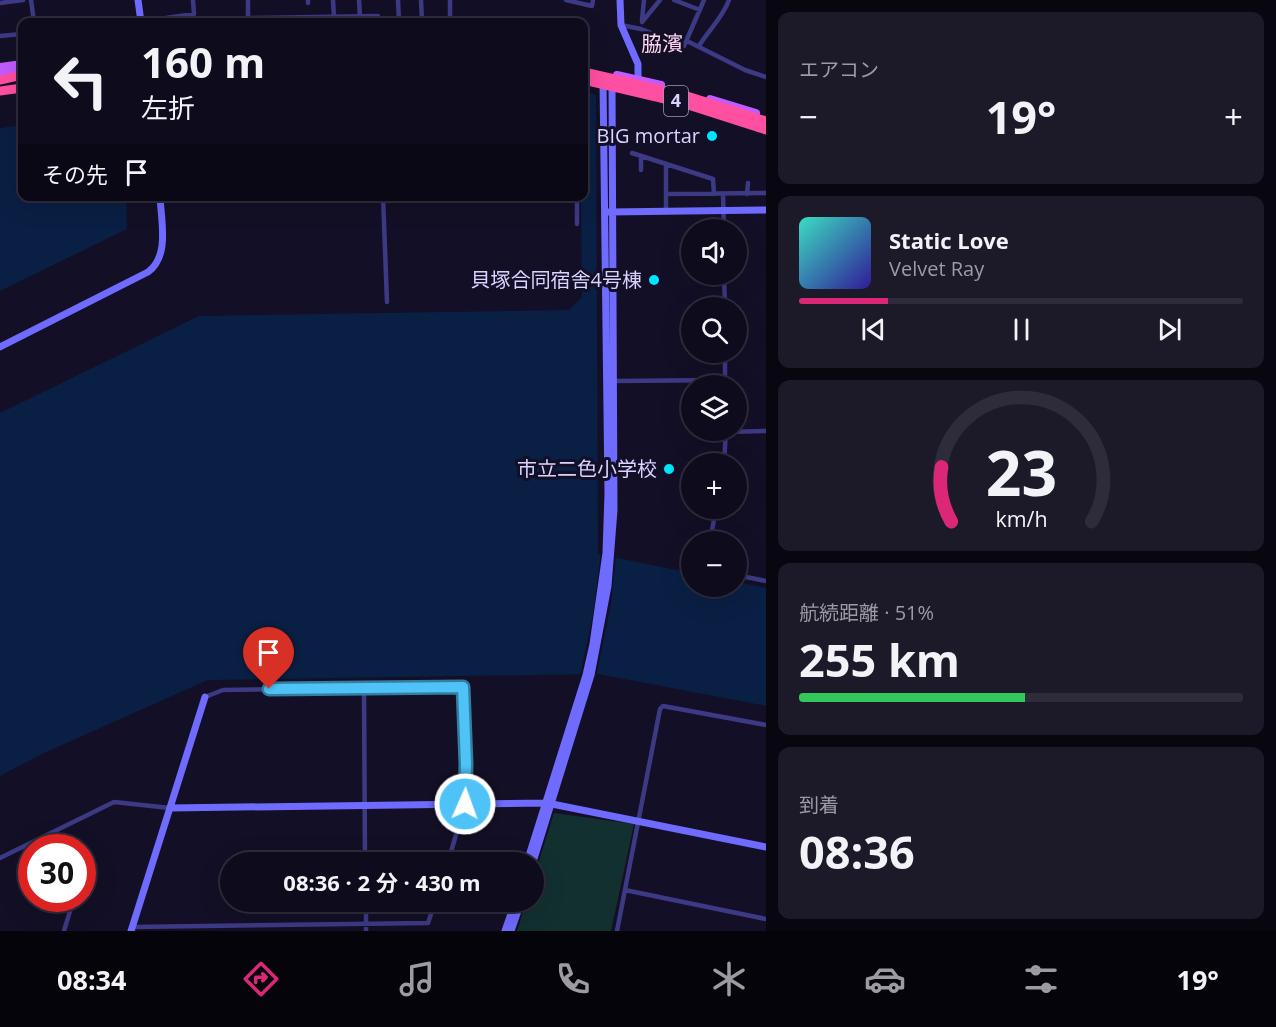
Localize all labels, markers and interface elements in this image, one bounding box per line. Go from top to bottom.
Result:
district label: 脇濱 [641,29,683,57]
text: 160 m [141,33,265,90]
icon: left [42,42,120,120]
text: エアコン [799,56,879,83]
road number: 4 [664,86,688,116]
text: 19° [986,86,1056,147]
text: 左折 [141,89,195,126]
text: − [799,94,818,139]
text: + [1224,94,1243,139]
place label: BIG mortar [597,122,700,149]
marker: BIG mortar [705,129,719,143]
icon: arrive [120,156,153,189]
text: その先 [42,159,108,189]
map controls [681,219,747,597]
button: sound [681,219,747,285]
text: Static Love [889,225,1009,255]
text: Velvet Ray [889,255,984,282]
place label: 貝塚合同宿舎4号棟 [471,266,642,293]
marker: 貝塚合同宿舎4号棟 [647,273,661,287]
button: search [681,297,747,363]
icon: previous [857,313,890,346]
icon: pause [1005,313,1038,346]
icon: next [1153,313,1186,346]
button: layers [681,375,747,441]
text: 23 [985,430,1057,515]
button: + [681,453,747,519]
place label: 市立二色小学校 [517,455,657,482]
marker: 市立二色小学校 [662,462,676,476]
text: km/h [995,505,1047,534]
button: − [681,531,747,597]
text: 航続距離 · 51% [799,599,934,626]
pin [243,627,294,689]
text: 255 km [799,629,960,690]
icon: arrive [252,636,285,669]
position arrow [433,772,497,836]
text: 到着 [799,791,839,818]
text: 08:36 [799,821,915,882]
speed limit sign: 30 [18,834,96,912]
text: 08:36 · 2 分 · 430 m [283,867,481,897]
icon: directions [240,958,282,1000]
icon: music [396,958,438,1000]
icon: phone [552,958,594,1000]
icon: climate [708,958,750,1000]
icon: car [864,958,906,1000]
icon: filters [1020,958,1062,1000]
text: 08:34 [57,961,126,998]
text: 19° [1176,961,1219,998]

